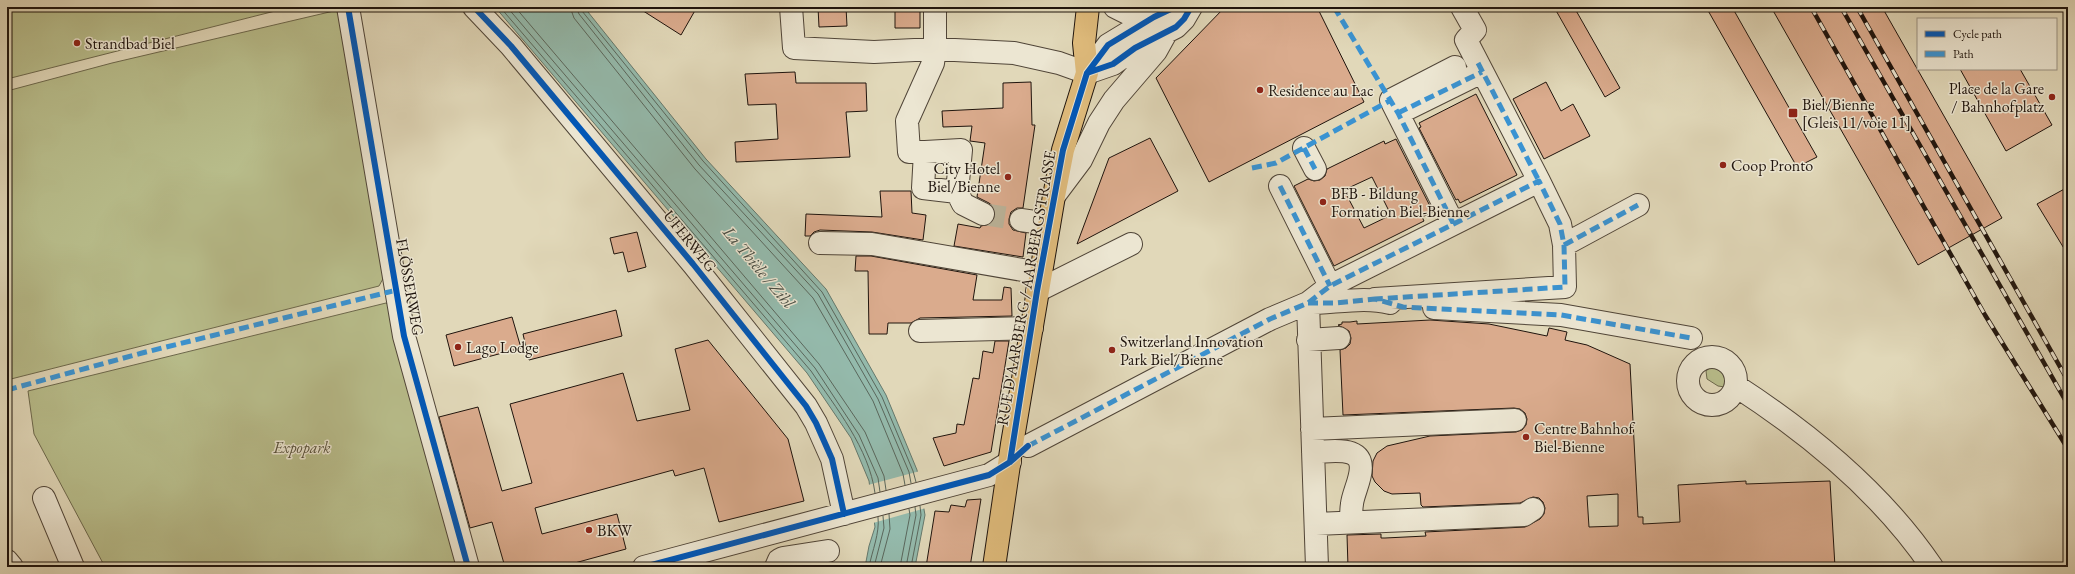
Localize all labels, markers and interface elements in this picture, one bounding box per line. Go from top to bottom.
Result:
legend [1917,18,2057,70]
text: Cycle path [1953,26,2002,42]
place label: Strandbad Biel [85,33,175,54]
marker: Strandbad Biel [72,38,82,48]
text: Path [1953,46,1974,62]
place label: Place de la Gare / Bahnhofplatz [1949,78,2044,117]
place label: Residence au Lac [1268,80,1373,101]
marker: Residence au Lac [1255,85,1265,95]
marker: Place de la Gare / Bahnhofplatz [2047,92,2057,102]
place label: Biel/Bienne [Gleis 11/voie 11] [1802,94,1911,133]
marker: Biel/Bienne [Gleis 11/voie 11] [1787,107,1799,119]
street label: RUE D'AARBERG / AARBERGSTRASSE [991,149,1061,427]
place label: Coop Pronto [1731,155,1813,176]
place label: City Hotel Biel/Bienne [928,158,1000,197]
marker: Coop Pronto [1718,160,1728,170]
marker: City Hotel Biel/Bienne [1003,172,1013,182]
place label: BFB - Bildung Formation Biel-Bienne [1331,183,1470,222]
marker: BFB - Bildung Formation Biel-Bienne [1318,197,1328,207]
street label: UFERWEG [659,206,722,277]
water label: La Thièle / Zihl [717,220,801,314]
street label: FLÖSSERWEG [391,237,429,338]
place label: Switzerland Innovation Park Biel/Bienne [1120,331,1264,370]
place label: Lago Lodge [466,337,538,358]
marker: Lago Lodge [453,342,463,352]
marker: Switzerland Innovation Park Biel/Bienne [1107,345,1117,355]
place label: Centre Bahnhof Biel-Bienne [1534,418,1635,457]
marker: Centre Bahnhof Biel-Bienne [1521,432,1531,442]
park label: Expopark [272,437,331,458]
place label: BKW [597,520,632,541]
marker: BKW [584,525,594,535]

